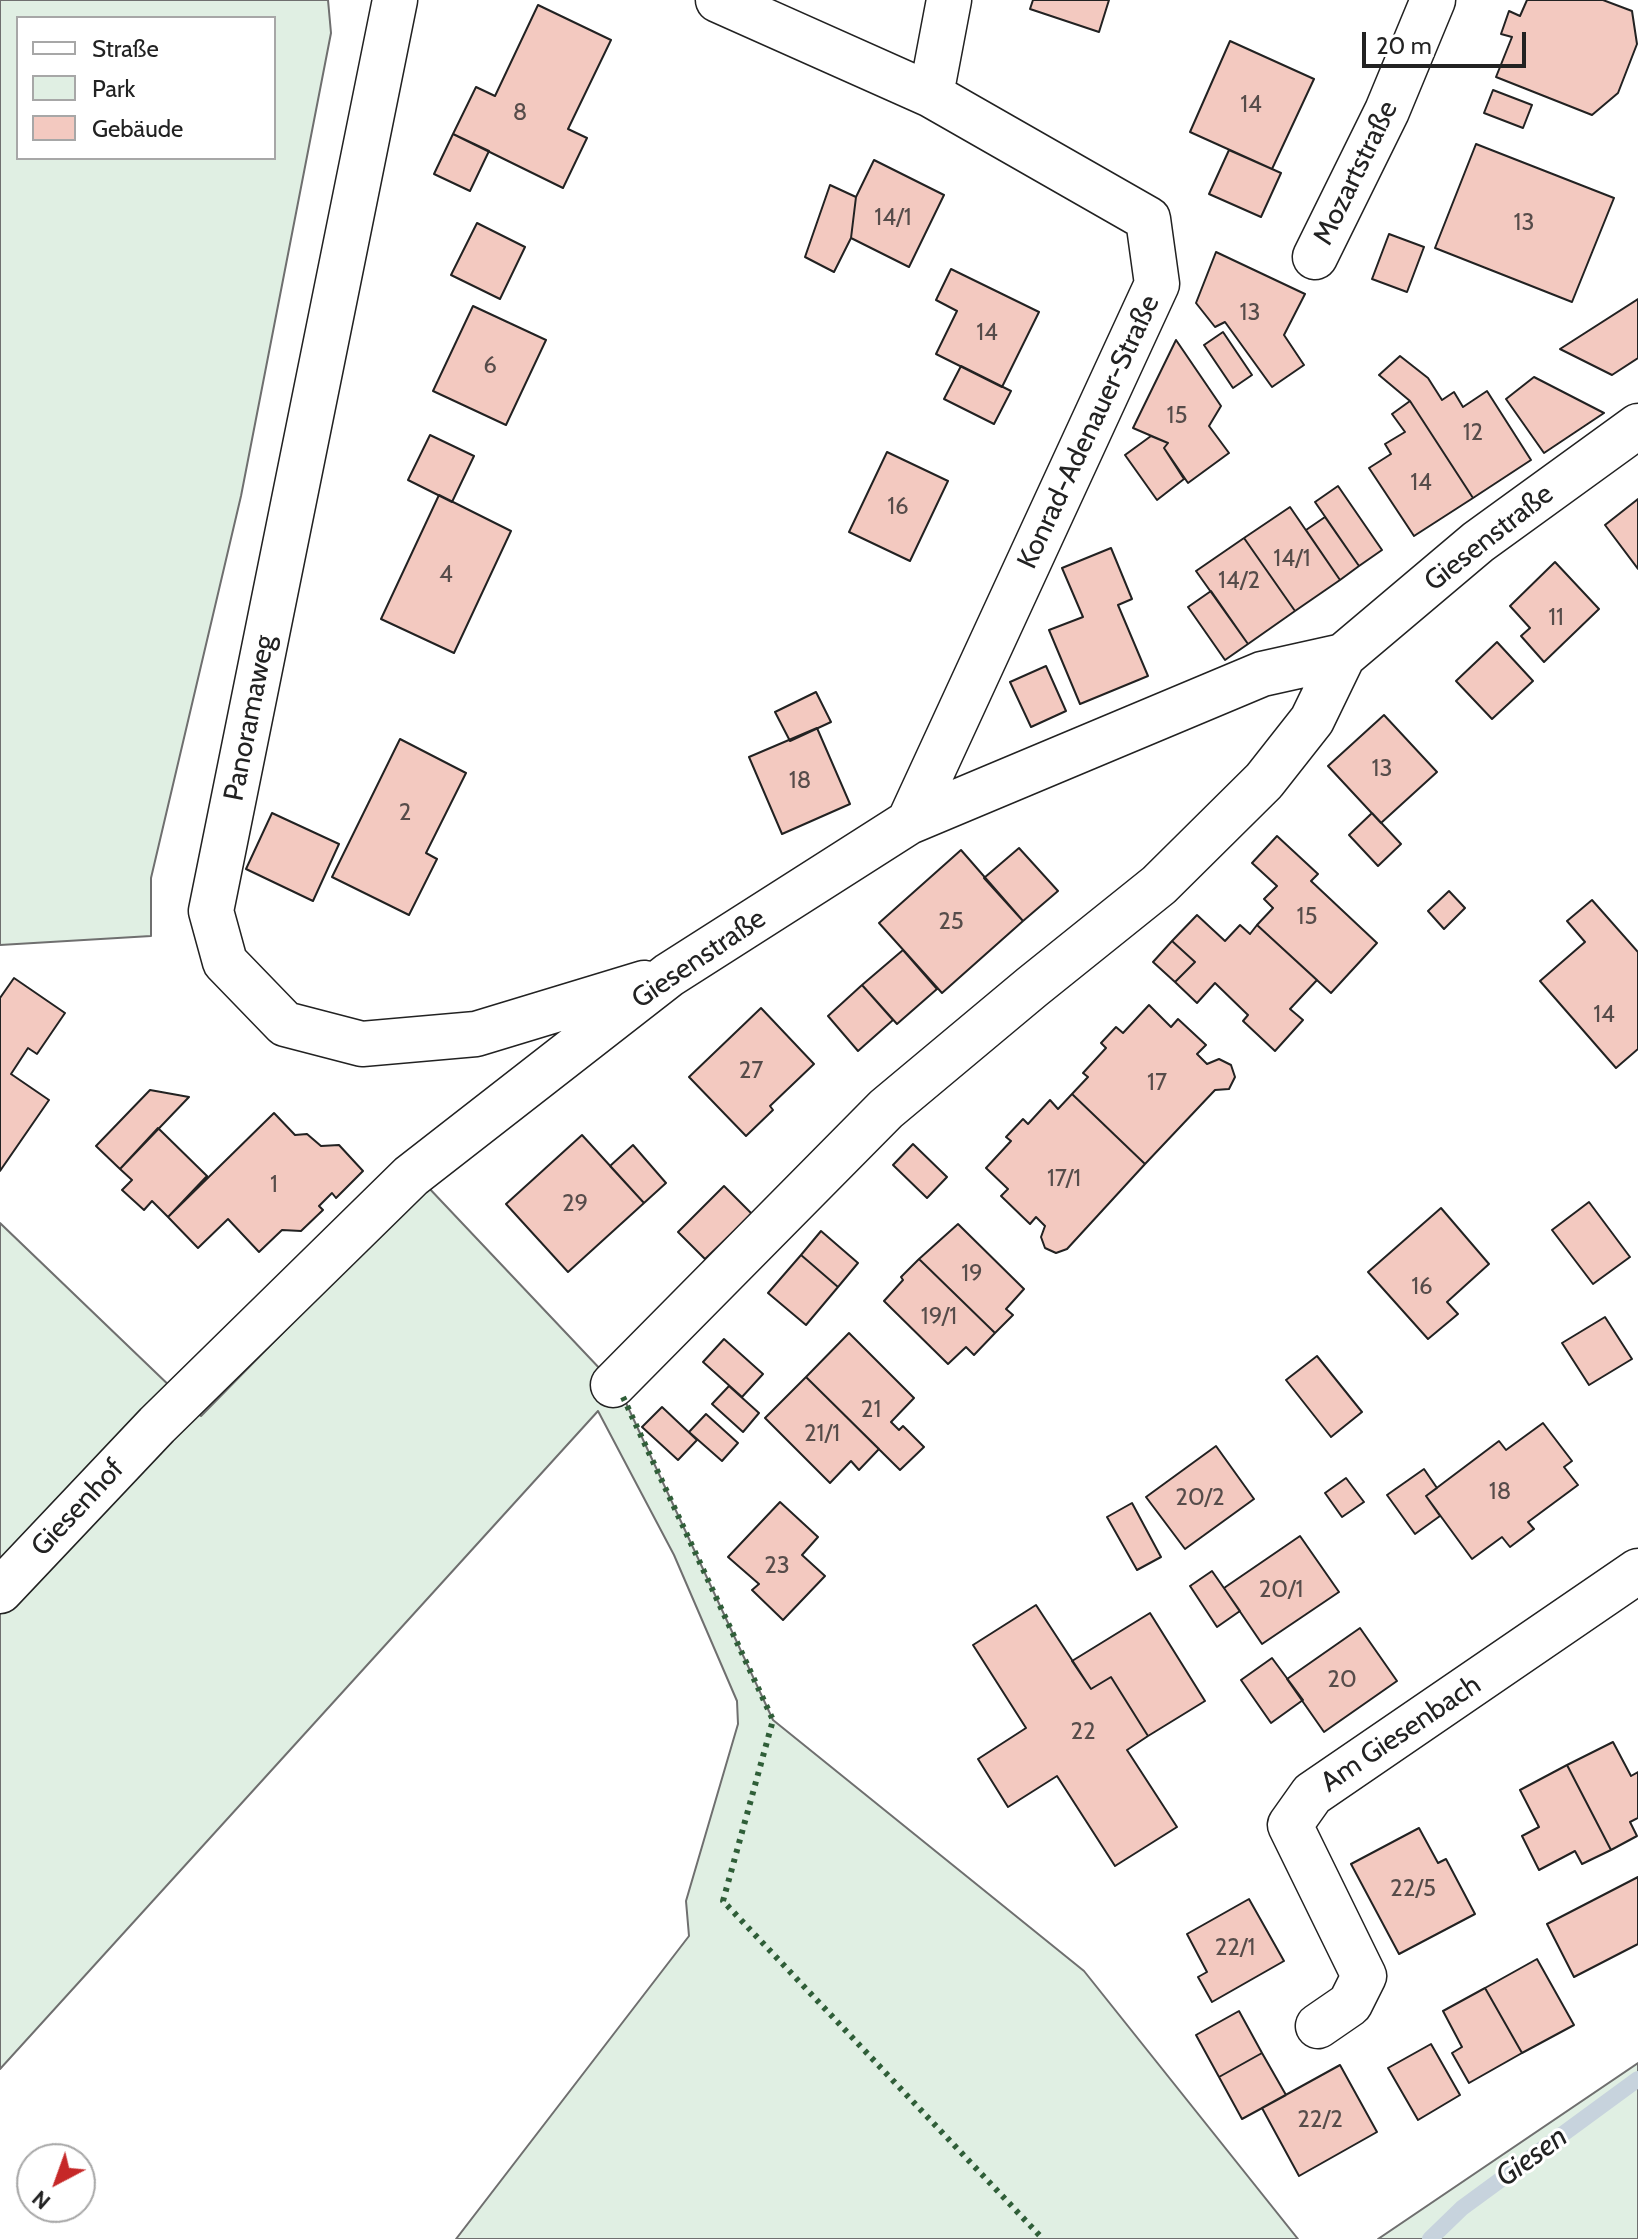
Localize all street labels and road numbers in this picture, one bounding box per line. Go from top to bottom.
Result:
street label: Mozartstraße [1307,96,1405,250]
street label: Konrad-Adenauer-Straße [1011,290,1167,574]
street label: Giesenstraße [1418,477,1560,599]
street label: Panoramaweg [217,632,283,804]
street label: Giesenstraße [626,902,772,1016]
street label: Giesenhof [25,1453,131,1563]
street label: Am Giesenbach [1315,1668,1487,1800]

